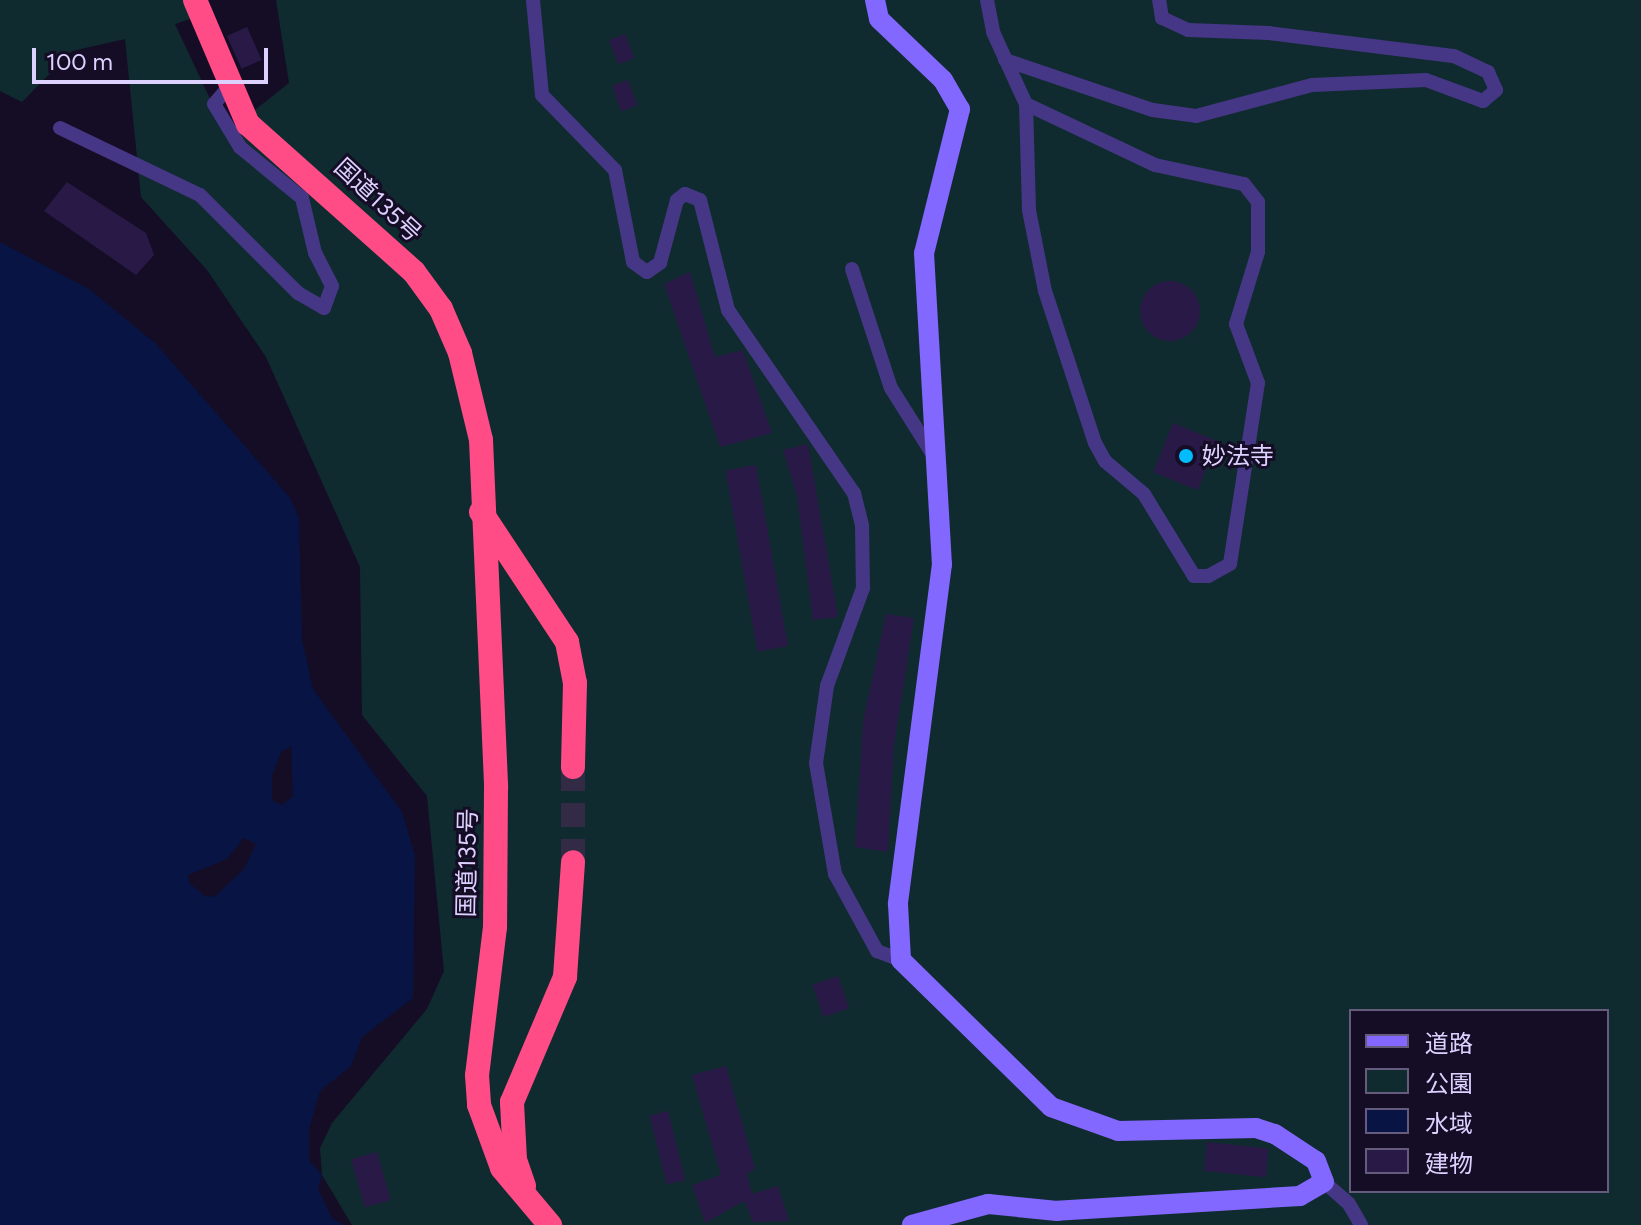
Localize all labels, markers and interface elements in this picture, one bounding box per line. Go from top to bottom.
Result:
scale bar [36,32,272,82]
text: 100 m [46,47,113,76]
street label: 国道135号 [328,152,428,248]
place label: 妙法寺 [1202,442,1274,470]
marker: 妙法寺 [1177,447,1195,465]
street label: 国道135号 [452,808,482,918]
legend [1349,1009,1609,1193]
text: 道路 [1425,1029,1473,1058]
text: 公園 [1425,1069,1473,1098]
text: 水域 [1425,1109,1473,1138]
text: 建物 [1425,1149,1473,1178]

